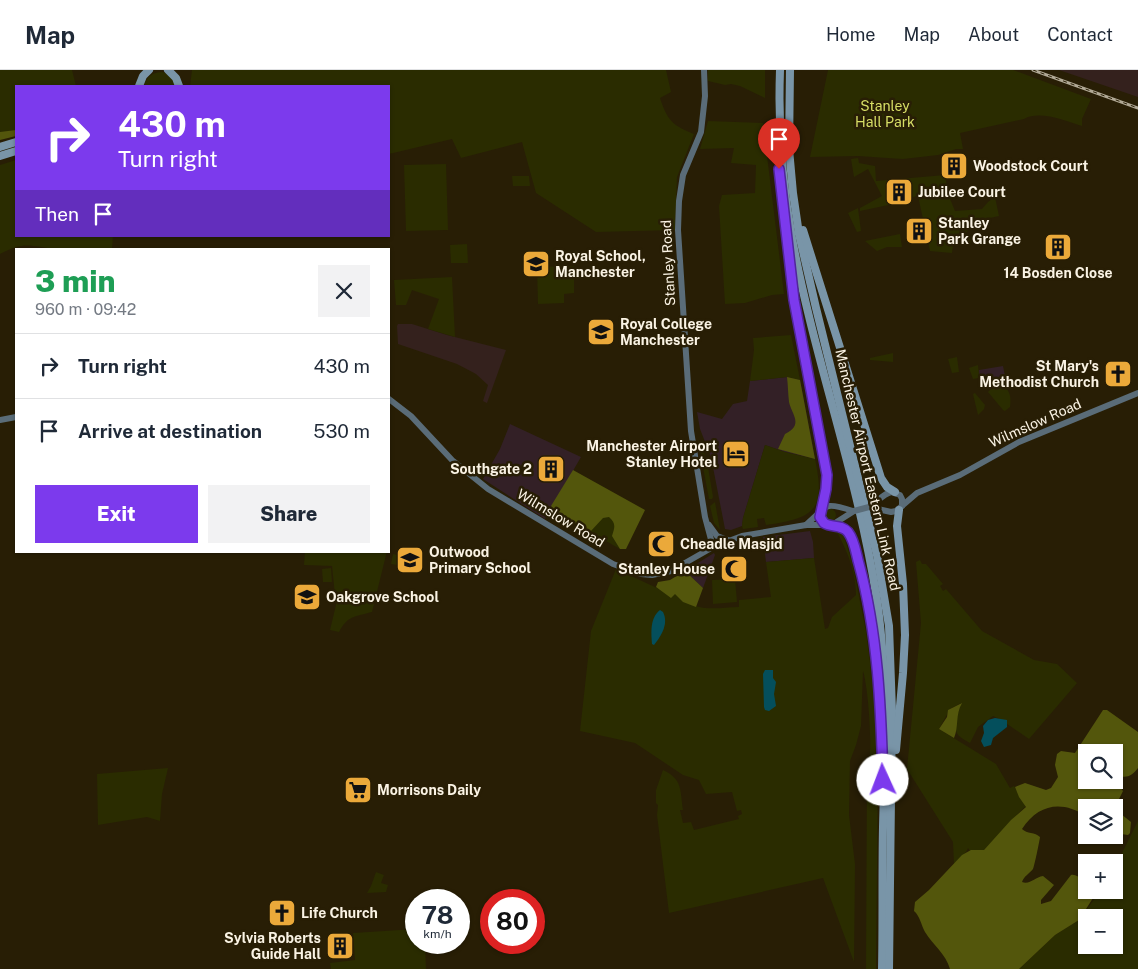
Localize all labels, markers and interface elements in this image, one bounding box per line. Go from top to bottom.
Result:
text: Map [25,21,75,49]
text: Home [826,24,876,45]
text: Map [904,24,940,45]
text: About [968,24,1019,45]
text: Contact [1047,24,1113,45]
park label: Stanley Hall Park [855,98,915,130]
text: 430 m [118,104,226,145]
icon: right [35,105,100,170]
pin [758,118,800,169]
icon: arrive [765,125,793,153]
text: Turn right [118,146,218,172]
building icon: Woodstock Court [939,151,969,181]
place label: Woodstock Court [973,158,1088,174]
building icon: Jubilee Court [884,177,914,207]
place label: Jubilee Court [918,184,1006,200]
icon: arrive [89,200,117,228]
text: Then [35,203,79,225]
place label: Stanley Park Grange [938,215,1021,247]
building icon: Stanley Park Grange [904,216,934,246]
street label: Stanley Road [658,220,678,306]
building icon: 14 Bosden Close [1043,232,1073,262]
place label: Royal School, Manchester [555,248,646,280]
school or university icon: Royal School, Manchester [521,249,551,279]
text: 3 min [35,263,116,299]
button: close [318,265,370,317]
place label: 14 Bosden Close [1003,265,1113,281]
text: 960 m · 09:42 [35,300,136,319]
place label: Royal College Manchester [620,316,712,348]
school or university icon: Royal College Manchester [586,317,616,347]
street label: Manchester Airport Eastern Link Road [832,348,904,592]
icon: right [35,352,63,380]
text: Turn right [78,355,167,377]
text: 430 m [314,355,370,377]
place label: St Mary's Methodist Church [979,358,1099,390]
church icon: St Mary's Methodist Church [1103,359,1133,389]
street label: Wilmslow Road [986,395,1084,451]
icon: arrive [35,417,63,445]
text: Arrive at destination [78,420,262,442]
text: 530 m [313,420,370,442]
place label: Manchester Airport Stanley Hotel [586,438,717,470]
hotel icon: Manchester Airport Stanley Hotel [721,439,751,469]
building icon: Southgate 2 [536,454,566,484]
place label: Southgate 2 [450,461,532,477]
button: Exit [35,485,198,543]
button: Share [208,485,370,543]
street label: Wilmslow Road [514,486,608,550]
mosque icon: Cheadle Masjid [646,529,676,559]
place label: Cheadle Masjid [680,536,783,552]
place label: Outwood Primary School [429,544,532,576]
school or university icon: Outwood Primary School [395,545,425,575]
mosque icon: Stanley House [719,554,749,584]
place label: Stanley House [618,561,715,577]
school or university icon: Oakgrove School [292,582,322,612]
place label: Oakgrove School [326,589,439,605]
map controls [1078,744,1123,954]
button: search [1078,744,1123,789]
position arrow [856,753,908,805]
supermarket icon: Morrisons Daily [343,775,373,805]
place label: Morrisons Daily [377,782,481,798]
button: layers [1078,799,1123,844]
button: + [1078,854,1123,899]
speed limit sign: 80 [480,889,545,954]
church icon: Life Church [267,898,297,928]
text: 78 [421,900,454,930]
place label: Life Church [301,905,378,921]
button: − [1078,909,1123,954]
text: km/h [423,927,452,941]
place label: Sylvia Roberts Guide Hall [224,930,321,962]
building icon: Sylvia Roberts Guide Hall [325,931,355,961]

